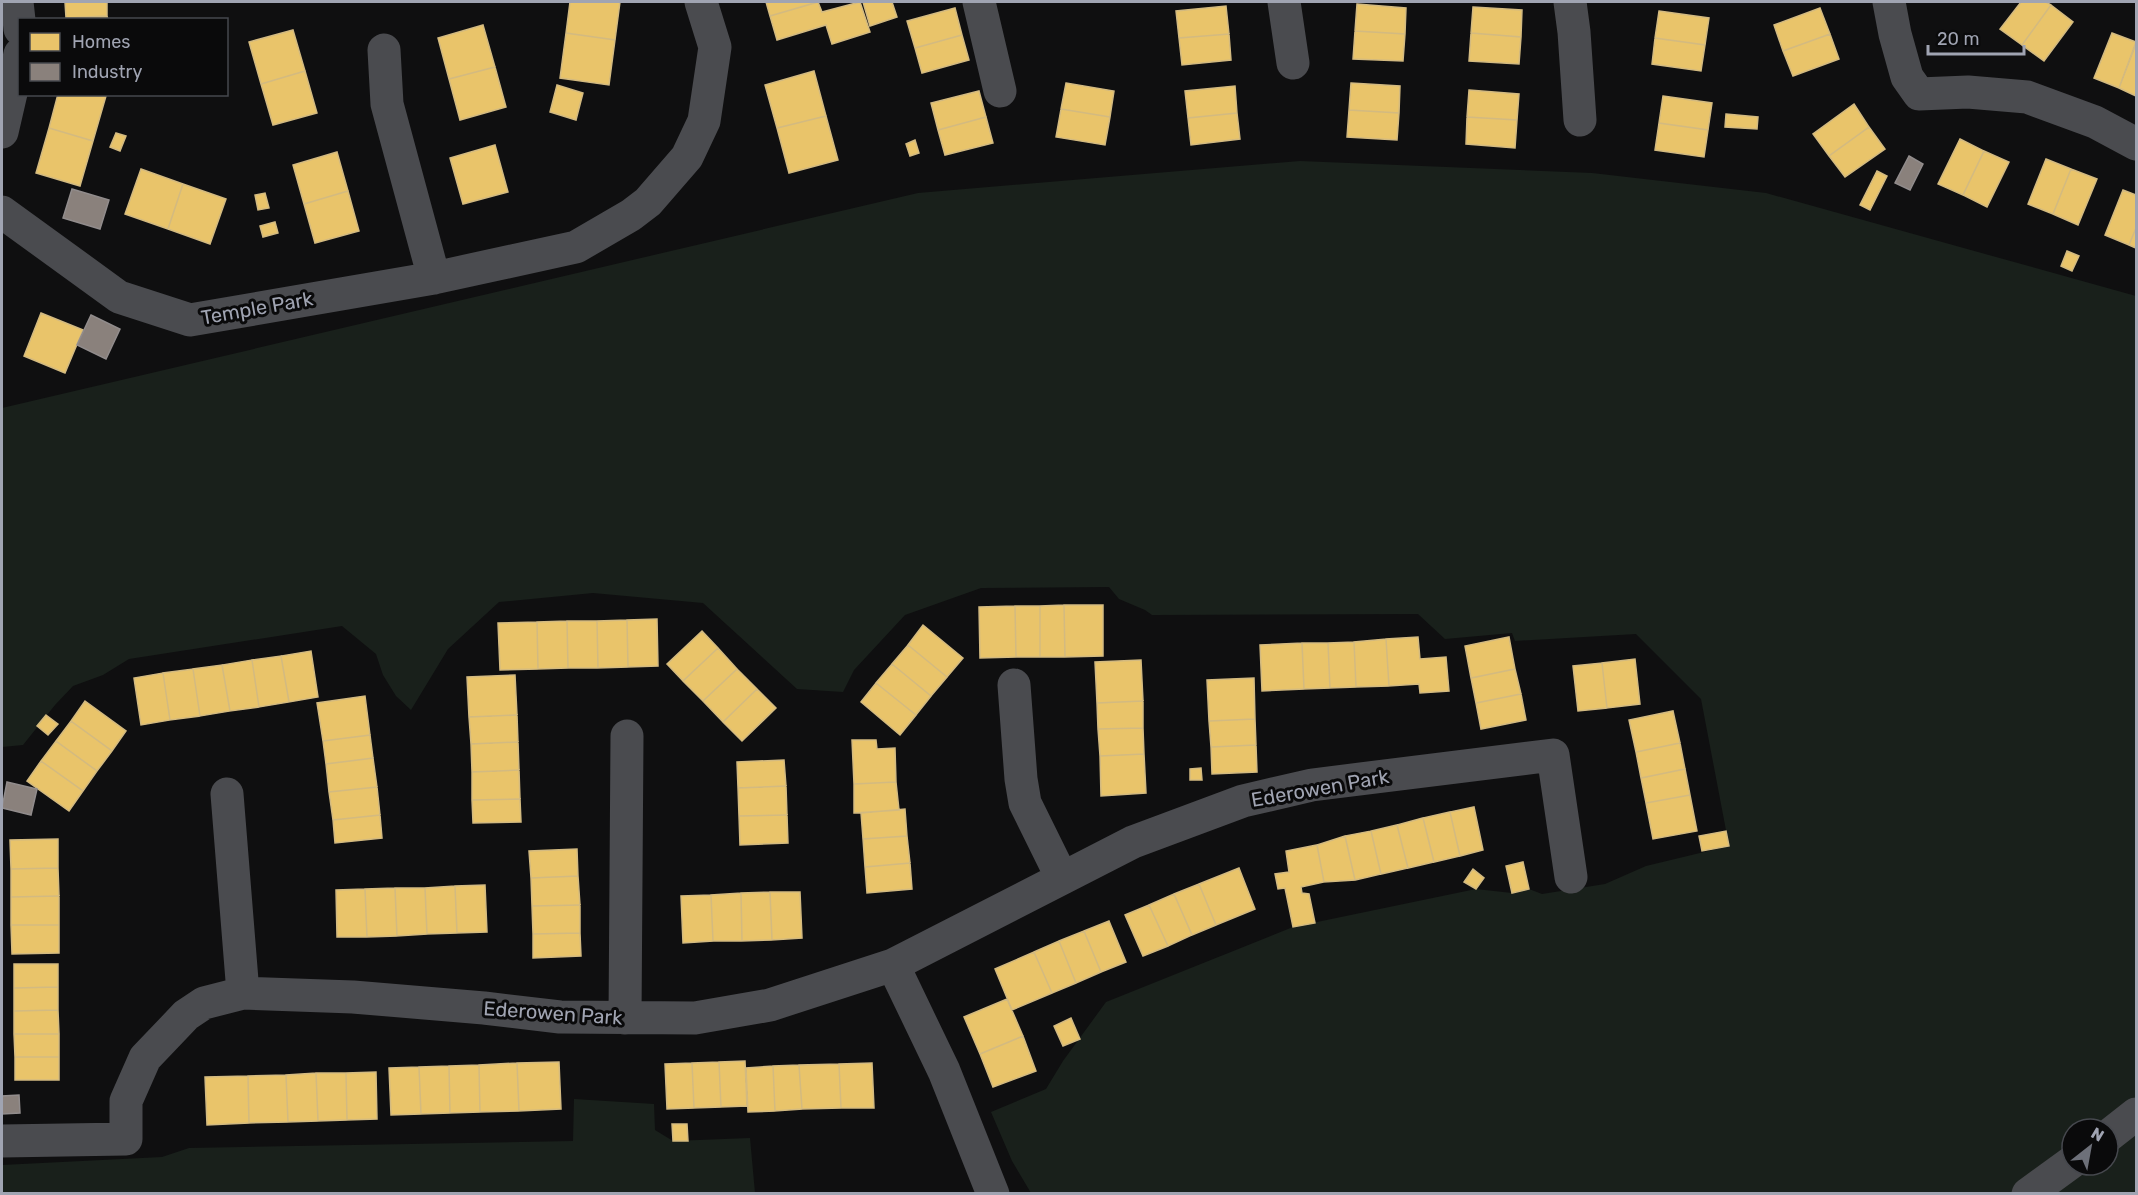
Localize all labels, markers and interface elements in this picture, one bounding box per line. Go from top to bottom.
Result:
legend [18,18,228,96]
scale bar [1928,18,2024,56]
text: 20 m [1937,28,1979,50]
text: Homes [72,31,130,53]
text: Industry [72,61,142,83]
street label: Temple Park [199,286,315,330]
street label: Ederowen Park [1249,764,1391,812]
street label: Ederowen Park [483,996,624,1030]
north arrow [2060,1117,2120,1177]
text: N [2088,1123,2107,1146]

